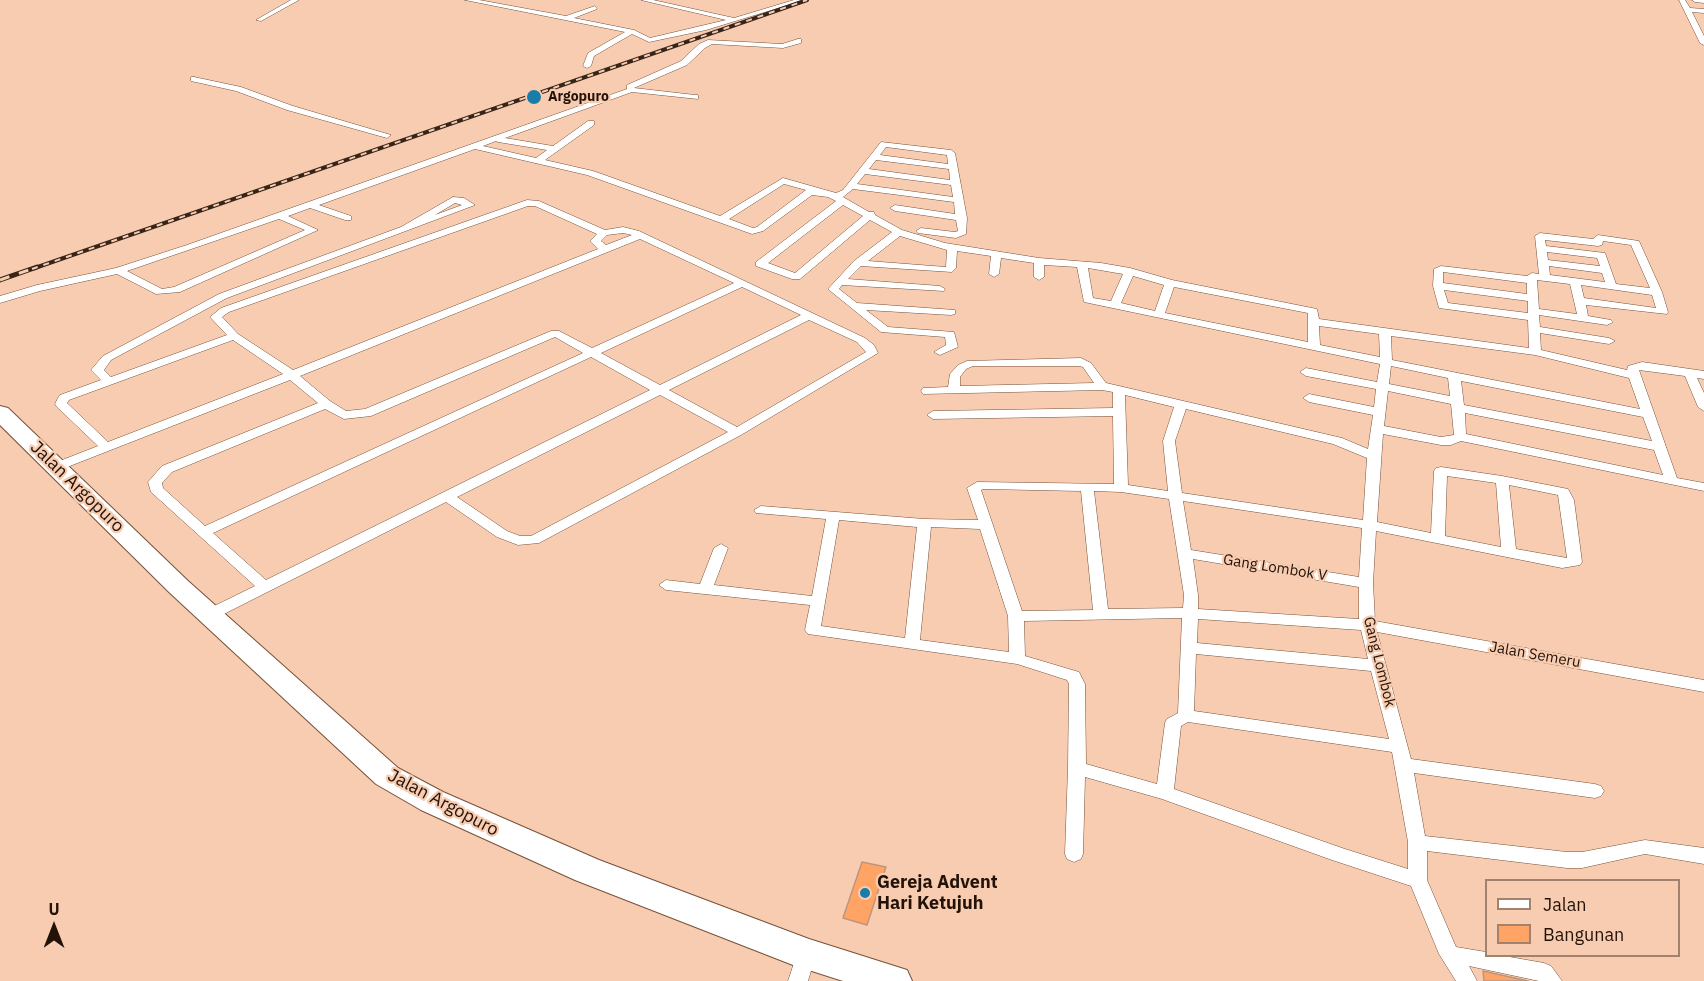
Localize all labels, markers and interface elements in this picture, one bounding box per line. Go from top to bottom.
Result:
marker: Argopuro [525,88,543,106]
place label: Argopuro [548,89,609,105]
street label: Jalan Argopuro [26,437,128,537]
street label: Gang Lombok V [1222,551,1328,585]
street label: Gang Lombok [1359,615,1399,709]
street label: Jalan Semeru [1488,638,1582,672]
street label: Jalan Argopuro [384,765,502,841]
place label: Gereja Advent Hari Ketujuh [877,872,998,914]
legend [1485,879,1680,957]
marker: Gereja Advent Hari Ketujuh [858,886,872,900]
text: Jalan [1543,893,1587,916]
north arrow [24,897,84,957]
text: U [48,899,60,919]
text: Bangunan [1543,923,1624,946]

